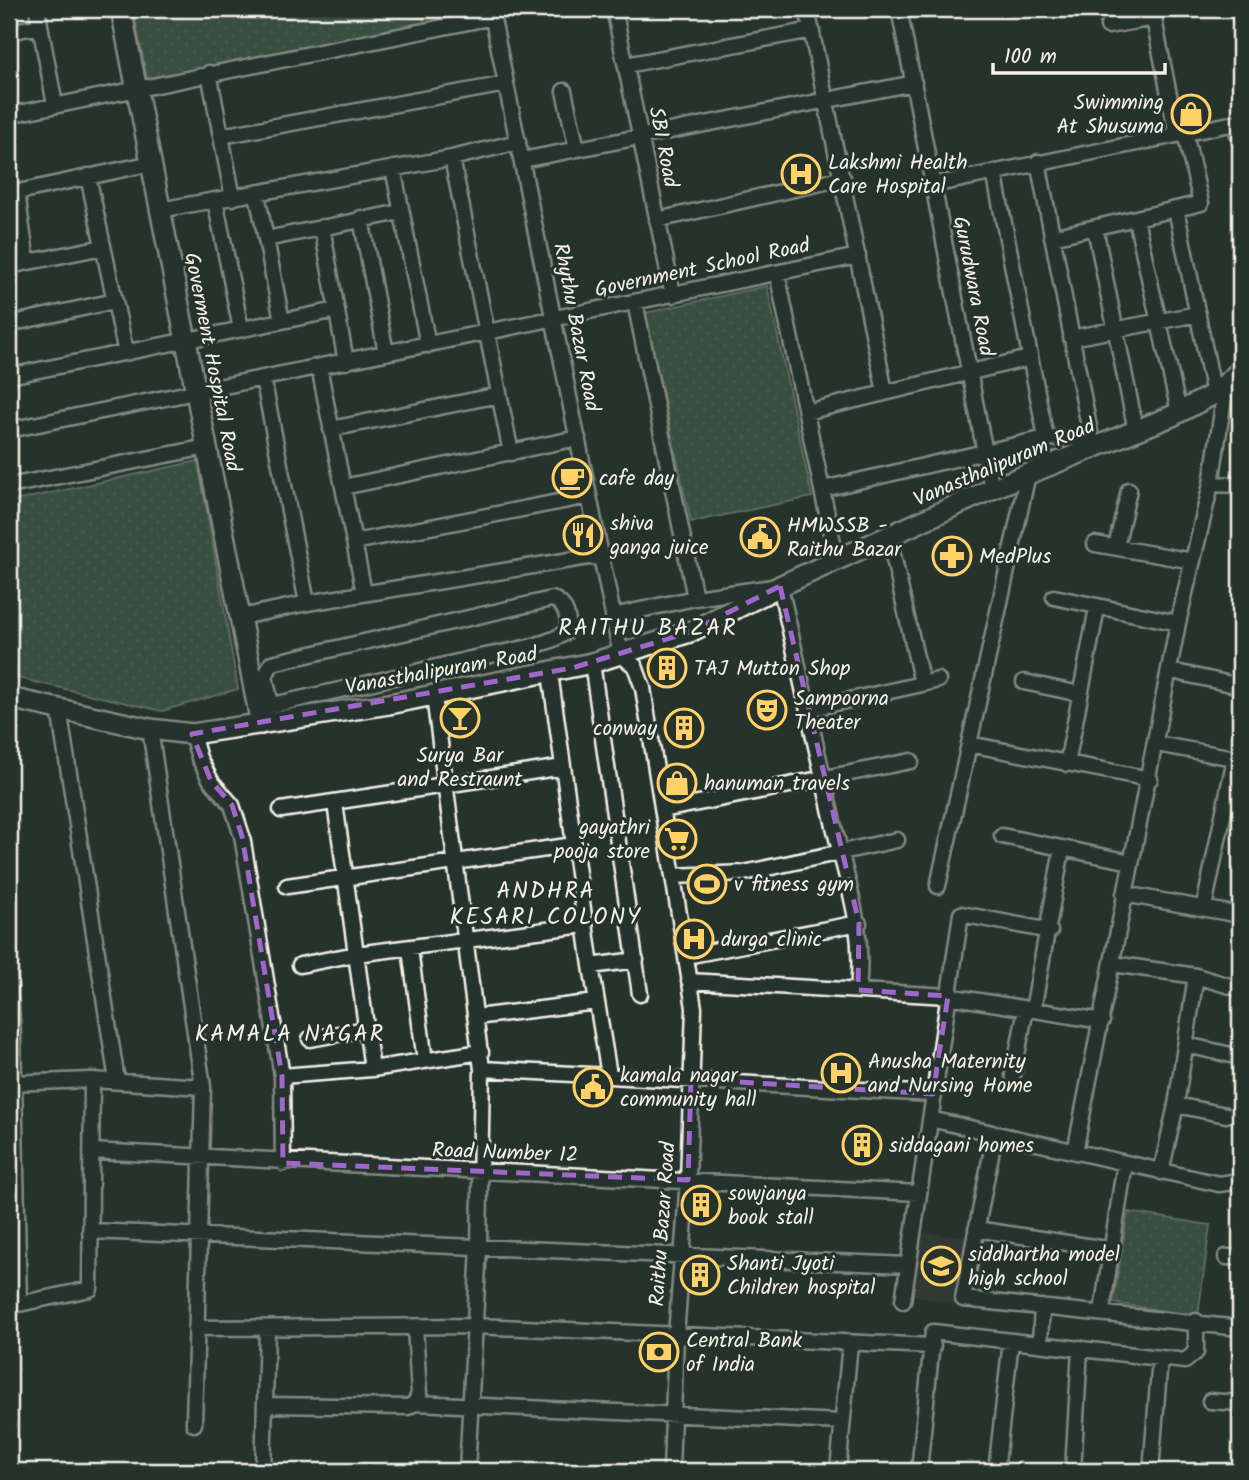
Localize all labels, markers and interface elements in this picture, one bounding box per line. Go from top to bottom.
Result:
scale bar [993,32,1165,76]
text: 100 m [1004,41,1057,74]
place label: Swimming At Shusuma [1057,87,1164,144]
shop icon: Swimming At Shusuma [1170,93,1212,135]
street label: SBI Road [639,104,687,191]
place label: Lakshmi Health Care Hospital [828,147,967,204]
hospital icon: Lakshmi Health Care Hospital [780,153,822,195]
street label: Gurudwara Road [943,214,1002,360]
street label: Government School Road [592,229,813,307]
street label: Rhythu Bazar Road [543,240,608,415]
street label: Goverment Hospital Road [174,250,249,475]
street label: Vanasthalipuram Road [909,410,1101,517]
cafe icon: cafe day [551,457,593,499]
place label: cafe day [599,463,674,496]
place label: shiva ganga juice [609,508,709,565]
place label: HMWSSB - Raithu Bazar [787,510,902,567]
restaurant icon: shiva ganga juice [562,514,604,556]
public building icon: HMWSSB - Raithu Bazar [739,516,781,558]
pharmacy icon: MedPlus [931,535,973,577]
place label: MedPlus [979,541,1051,574]
district label: RAITHU BAZAR [558,611,738,647]
street label: Vanasthalipuram Road [343,638,540,705]
building icon: TAJ Mutton Shop [646,647,688,689]
place label: TAJ Mutton Shop [694,653,850,686]
place label: Sampoorna Theater [794,683,889,740]
theatre icon: Sampoorna Theater [746,689,788,731]
bar icon: Surya Bar and Restraunt [439,697,481,739]
building icon: conway [663,707,705,749]
place label: conway [593,713,657,746]
place label: Surya Bar and Restraunt [398,740,523,797]
shop icon: hanuman travels [656,762,698,804]
place label: hanuman travels [704,768,850,801]
place label: gayathri pooja store [553,812,651,869]
supermarket icon: gayathri pooja store [656,818,698,860]
sports icon: v fitness gym [686,863,728,905]
place label: v fitness gym [734,869,854,902]
district label: ANDHRA KESARI COLONY [450,874,642,936]
hospital icon: durga clinic [673,918,715,960]
place label: durga clinic [721,924,822,957]
district label: KAMALA NAGAR [195,1017,385,1053]
place label: Anusha Maternity and Nursing Home [868,1046,1033,1103]
hospital icon: Anusha Maternity and Nursing Home [820,1052,862,1094]
place label: kamala nagar community hall [620,1060,756,1117]
public building icon: kamala nagar community hall [572,1066,614,1108]
building icon: siddagani homes [841,1124,883,1166]
place label: siddagani homes [889,1130,1034,1163]
street label: Road Number 12 [431,1134,579,1173]
street label: Raithu Bazar Road [641,1140,686,1307]
place label: sowjanya book stall [728,1178,814,1235]
building icon: sowjanya book stall [680,1184,722,1226]
place label: siddhartha model high school [968,1239,1120,1296]
school or university icon: siddhartha model high school [920,1245,962,1287]
place label: Shanti Jyoti Children hospital [727,1248,875,1305]
building icon: Shanti Jyoti Children hospital [679,1254,721,1296]
place label: Central Bank of India [686,1325,802,1382]
bank icon: Central Bank of India [638,1331,680,1373]

